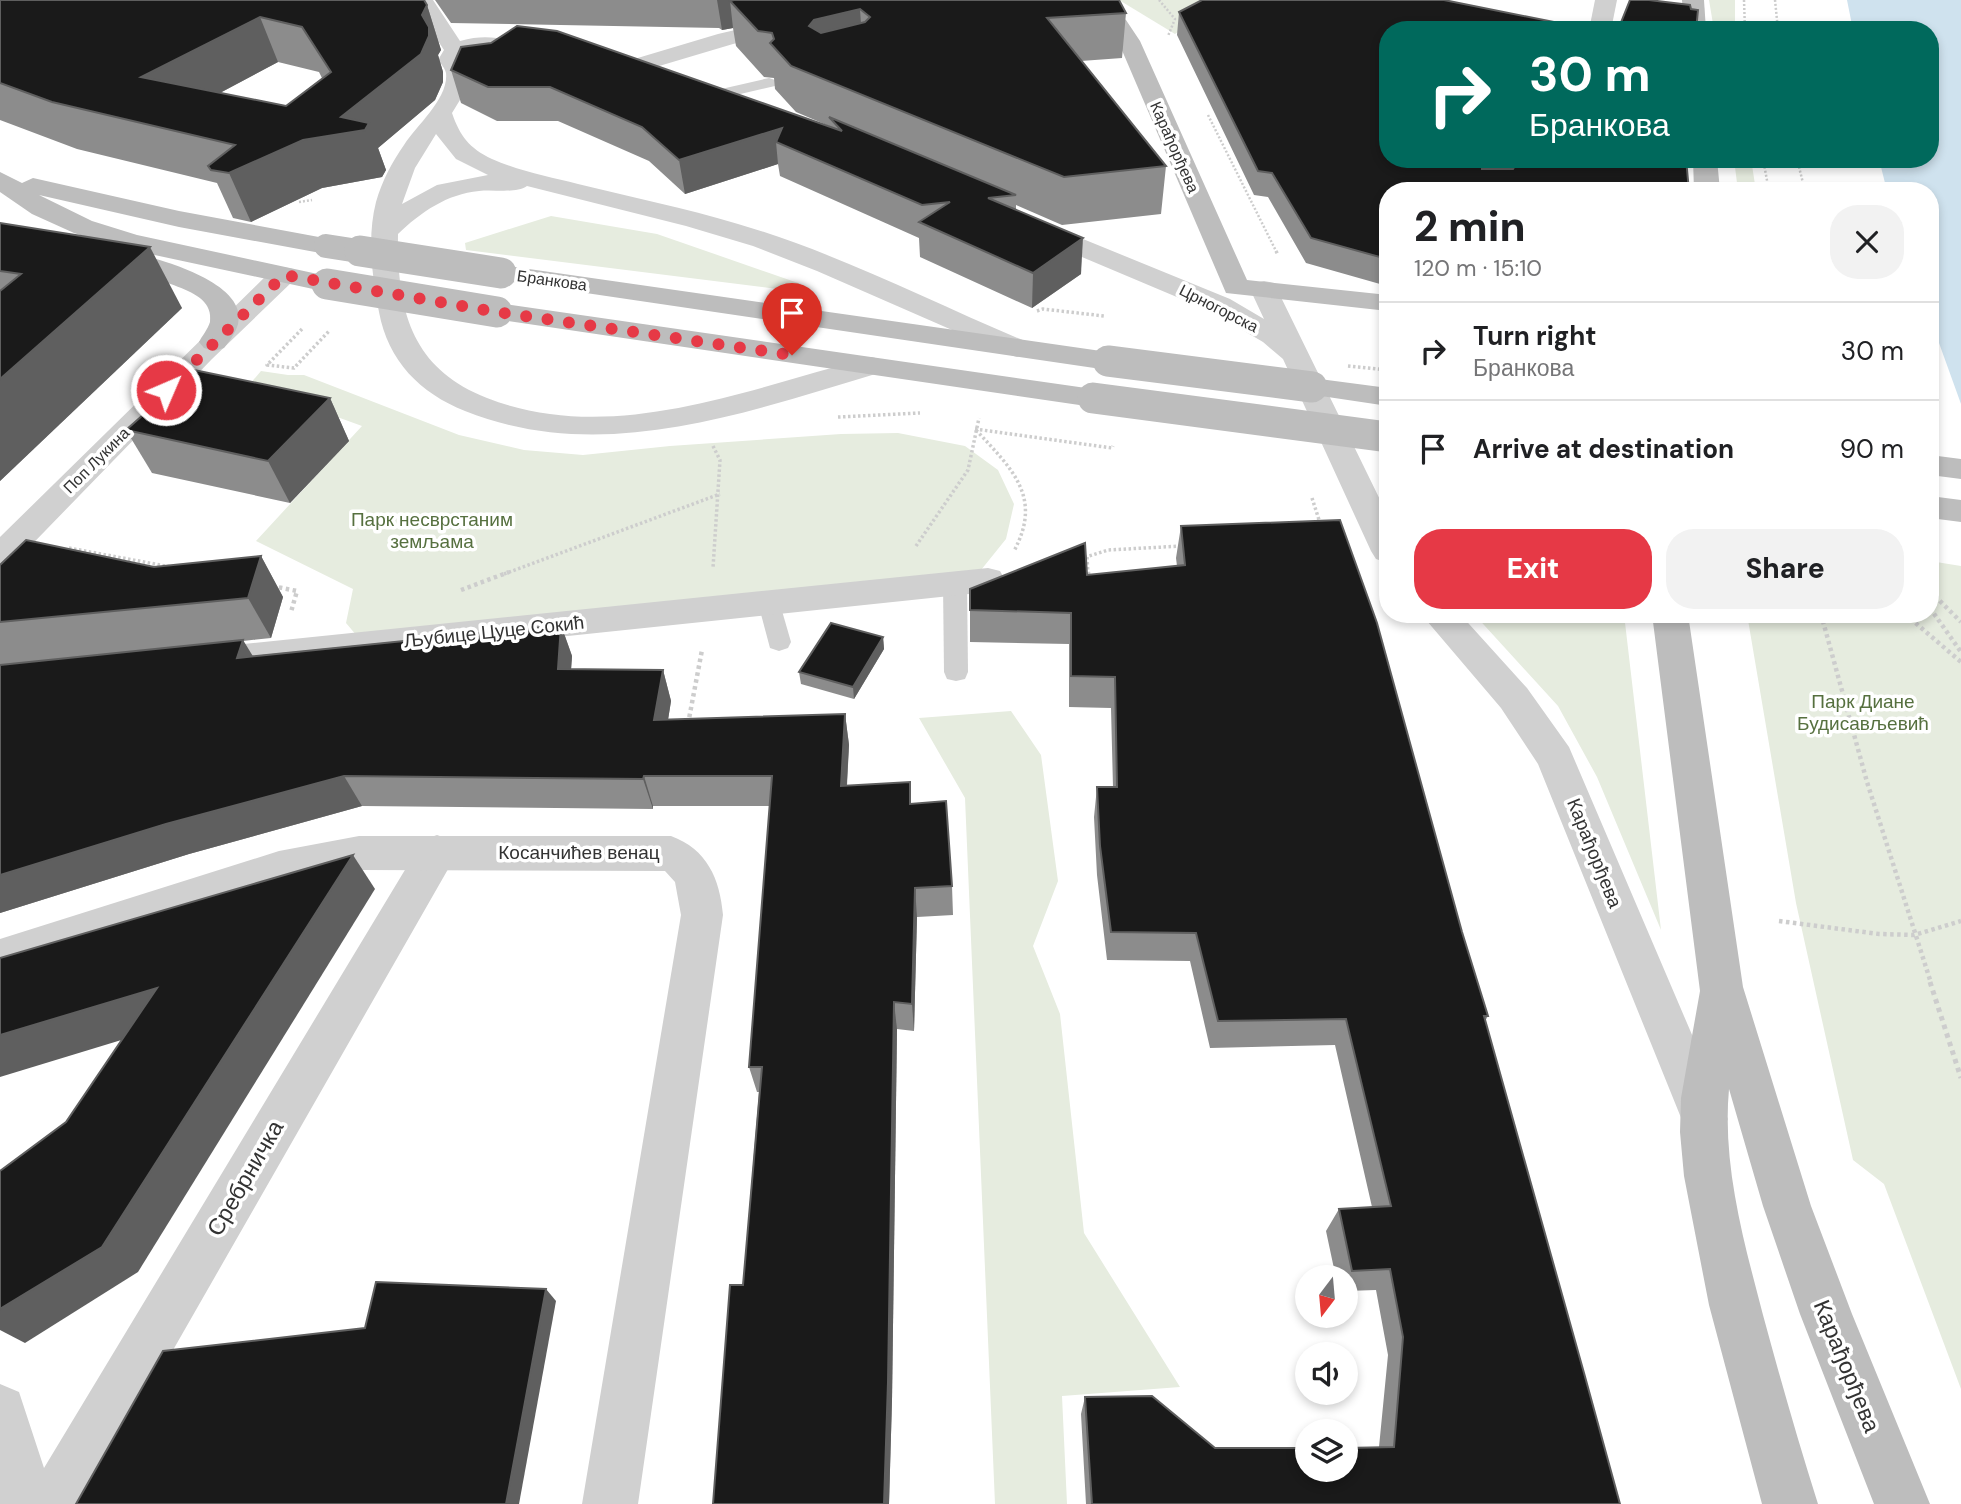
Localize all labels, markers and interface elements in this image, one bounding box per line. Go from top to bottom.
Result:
text: 30 m [1529,42,1651,106]
icon: right [1414,49,1505,140]
street label: Карађорђева [1145,98,1204,196]
text: Бранкова [1529,104,1670,146]
text: 2 min [1414,199,1525,254]
button: close [1830,205,1904,279]
text: 120 m · 15:10 [1414,253,1542,283]
street label: Бранкова [516,265,588,296]
street label: Црногорска [1176,280,1262,337]
pin [762,283,822,355]
icon: arrive [773,294,811,332]
text: Turn right [1473,319,1597,353]
icon: right [1414,332,1452,370]
text: 30 m [1841,334,1904,368]
position arrow [129,353,203,427]
text: Бранкова [1473,353,1574,383]
street label: Поп Лукина [59,423,134,498]
icon: arrive [1414,430,1452,468]
text: Arrive at destination [1473,432,1734,466]
text: 90 m [1840,432,1904,466]
park label: Парк несврстаним земљама [351,507,513,554]
button: Exit [1414,529,1652,609]
button: Share [1666,529,1904,609]
street label: Љубице Цуце Сокић [403,610,585,653]
park label: Парк Диане Будисављевић [1797,689,1929,736]
street label: Карађорђева [1561,795,1628,912]
street label: Косанчићев венац [498,840,660,865]
street label: Сребрничка [200,1115,290,1241]
north arrow [1295,1265,1358,1328]
map controls [1295,1265,1358,1482]
street label: Карађорђева [1807,1295,1887,1437]
button: sound [1295,1342,1358,1405]
button: layers [1295,1419,1358,1482]

